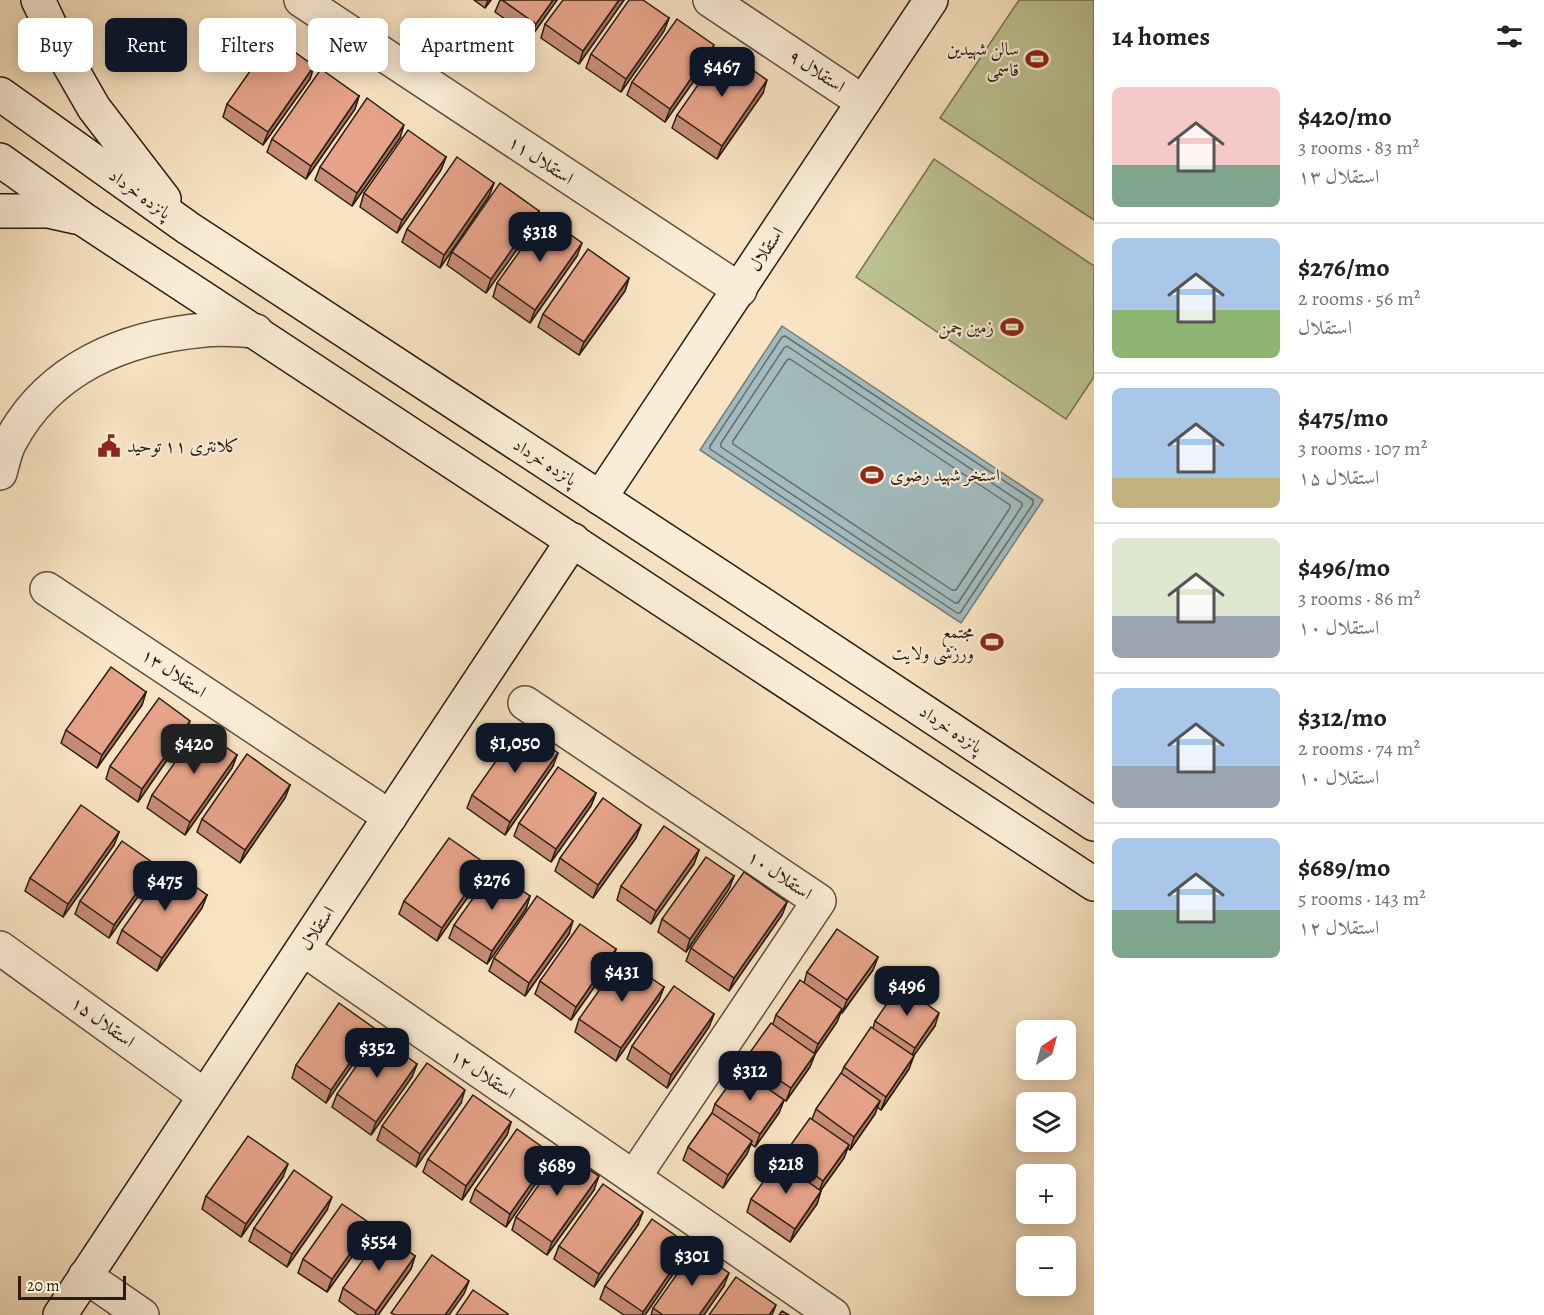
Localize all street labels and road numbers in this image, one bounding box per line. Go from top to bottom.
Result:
street label: استقلال ۹ [784,44,850,98]
street label: استقلال ۱۱ [504,130,578,190]
street label: پانزده خرداد [103,163,177,226]
street label: استقلال [743,222,789,276]
street label: پانزده خرداد [508,432,583,493]
street label: استقلال ۱۳ [137,643,211,703]
street label: پانزده خرداد [914,699,989,761]
street label: استقلال ۱۰ [743,845,817,905]
street label: استقلال [294,901,340,955]
street label: استقلال ۱۵ [66,991,140,1053]
street label: استقلال ۱۲ [446,1044,520,1104]

